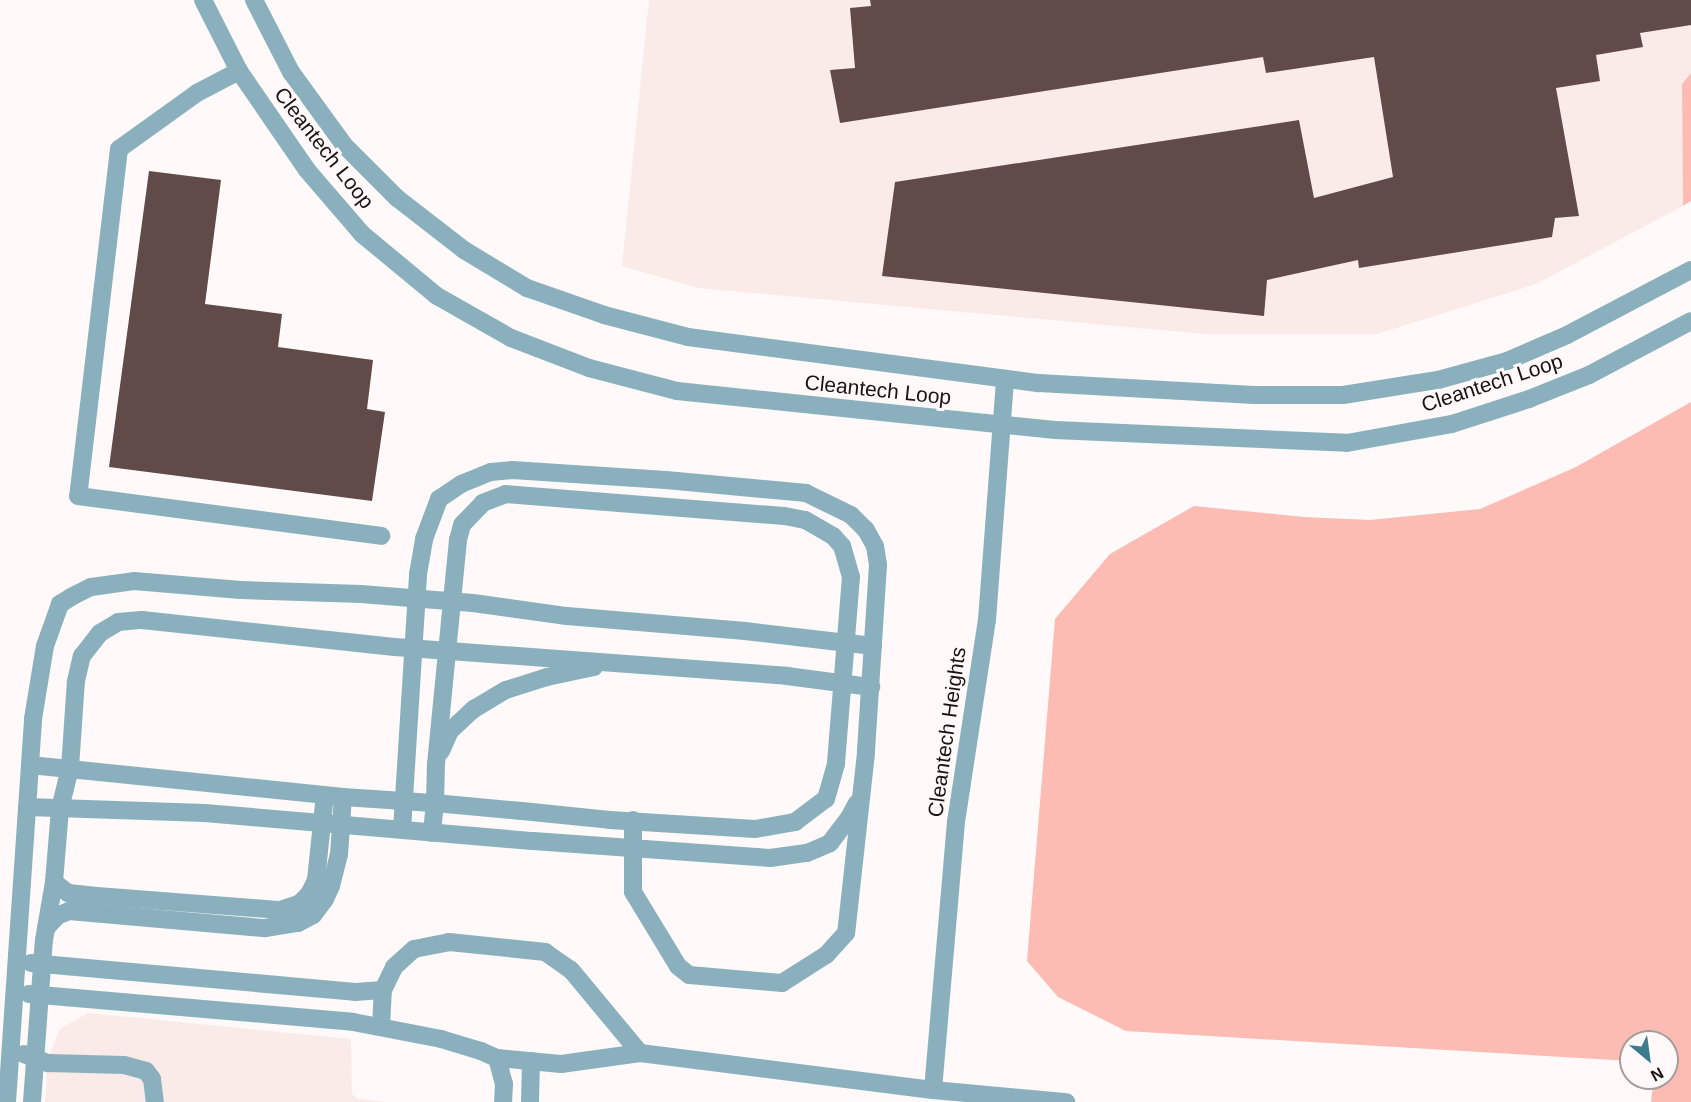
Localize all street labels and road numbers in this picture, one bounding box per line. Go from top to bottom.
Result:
street label: Cleantech Loop [269,82,379,214]
street label: Cleantech Loop [1418,348,1566,418]
street label: Cleantech Loop [804,370,952,410]
street label: Cleantech Heights [923,645,971,819]

